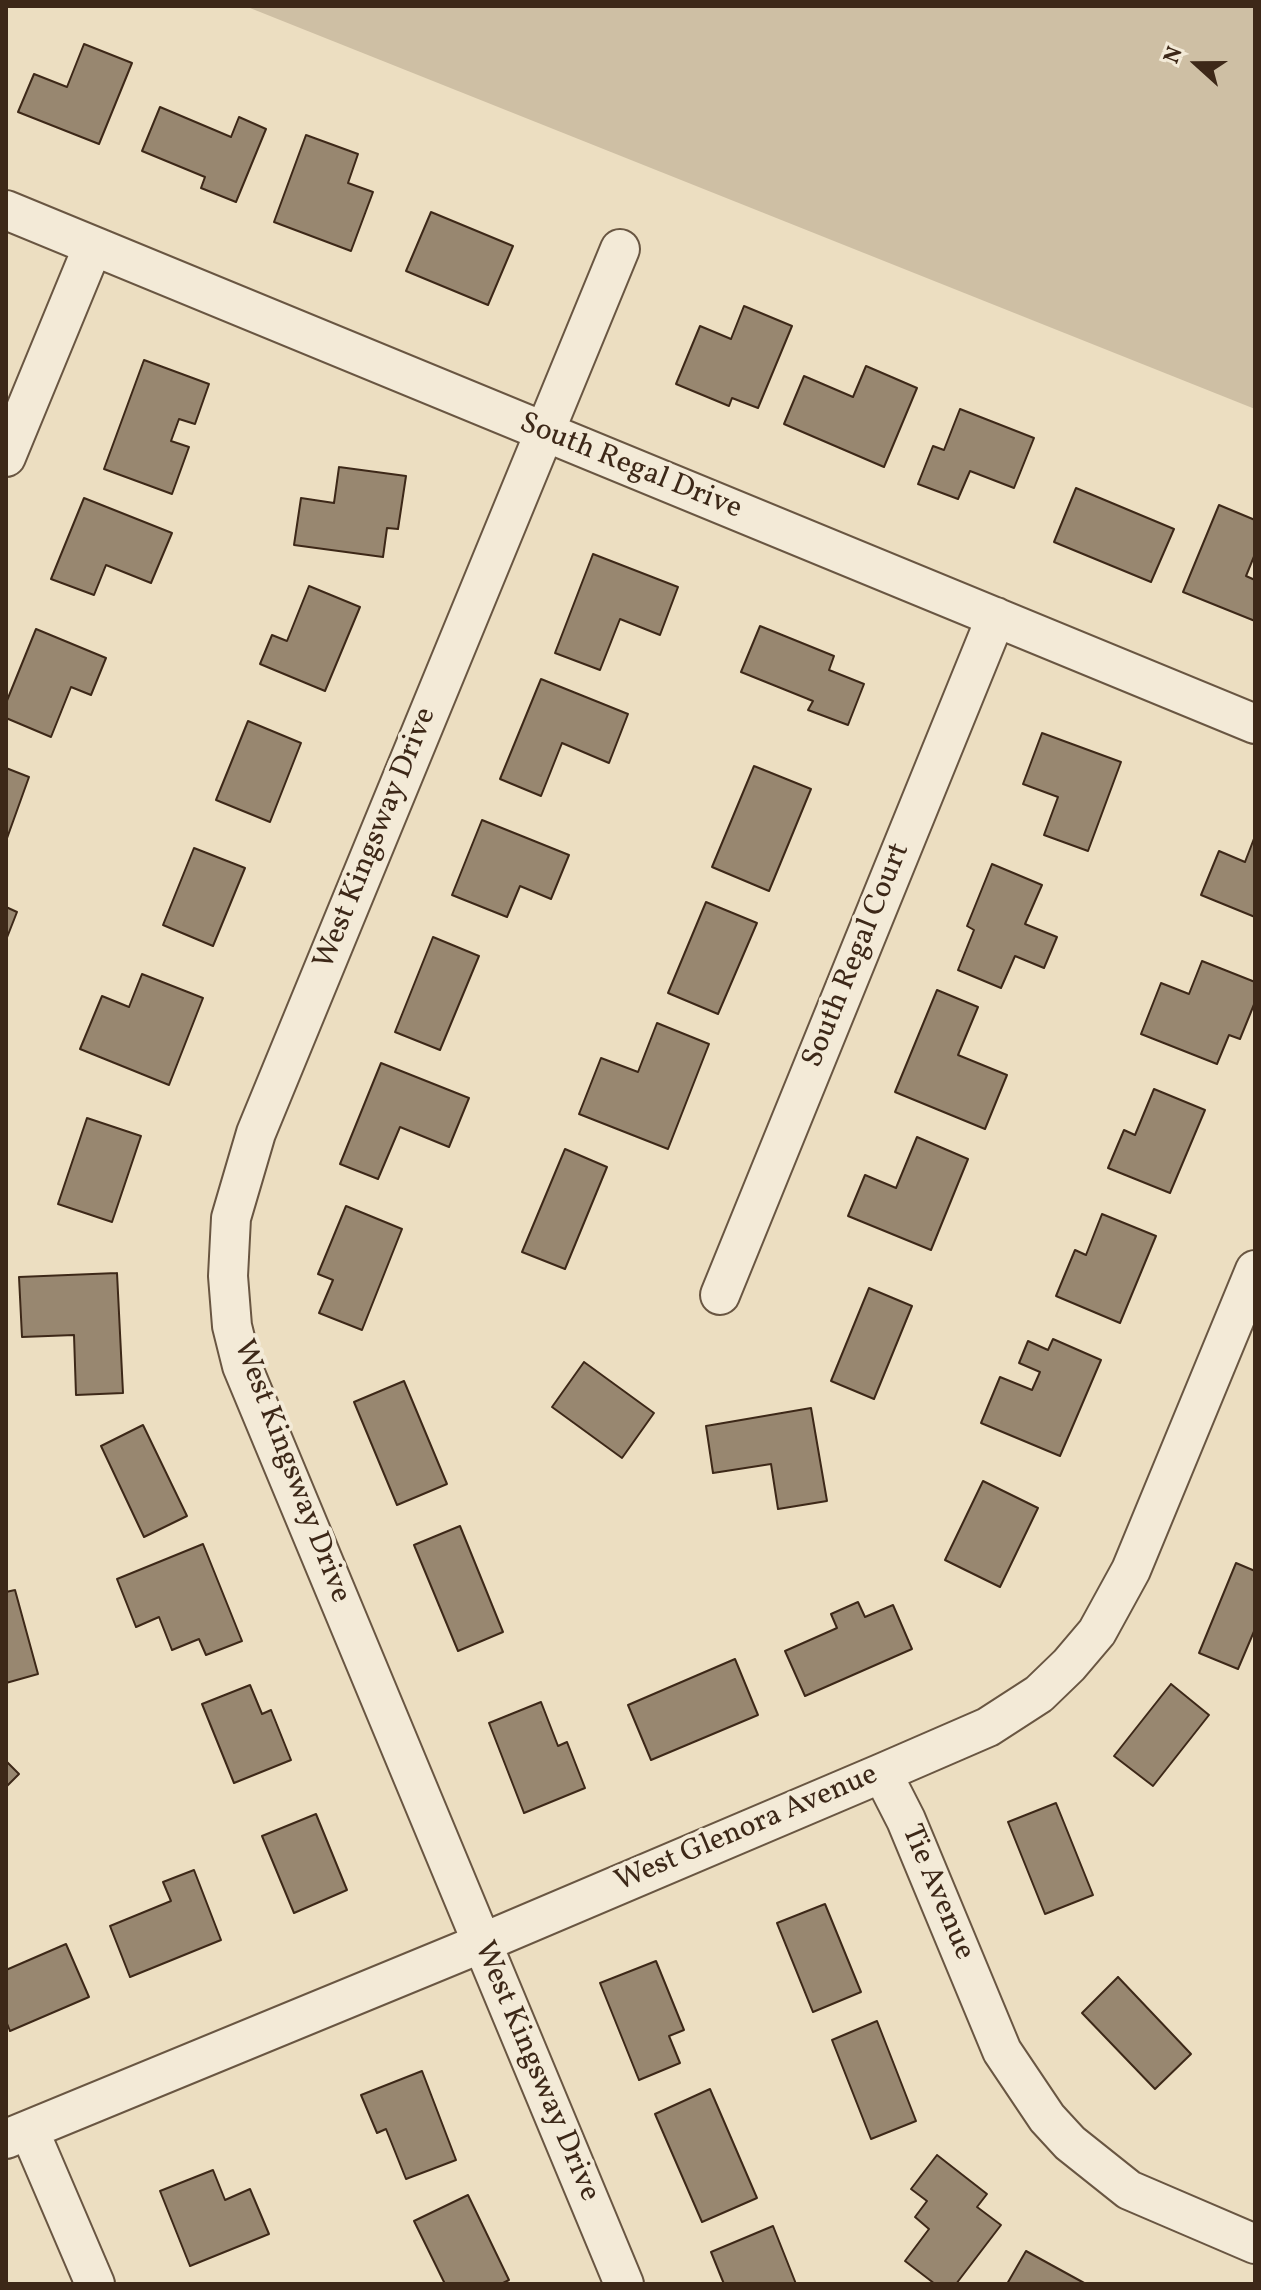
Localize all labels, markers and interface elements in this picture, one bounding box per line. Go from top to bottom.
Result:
north arrow [1157,24,1237,104]
text: N [1157,42,1191,68]
street label: South Regal Drive [514,407,746,529]
street label: West Kingsway Drive [308,703,446,975]
street label: South Regal Court [797,839,919,1073]
street label: West Kingsway Drive [223,1335,357,1609]
street label: West Glenora Avenue [610,1758,884,1902]
street label: Tie Avenue [891,1820,981,1966]
street label: West Kingsway Drive [464,1937,606,2207]

